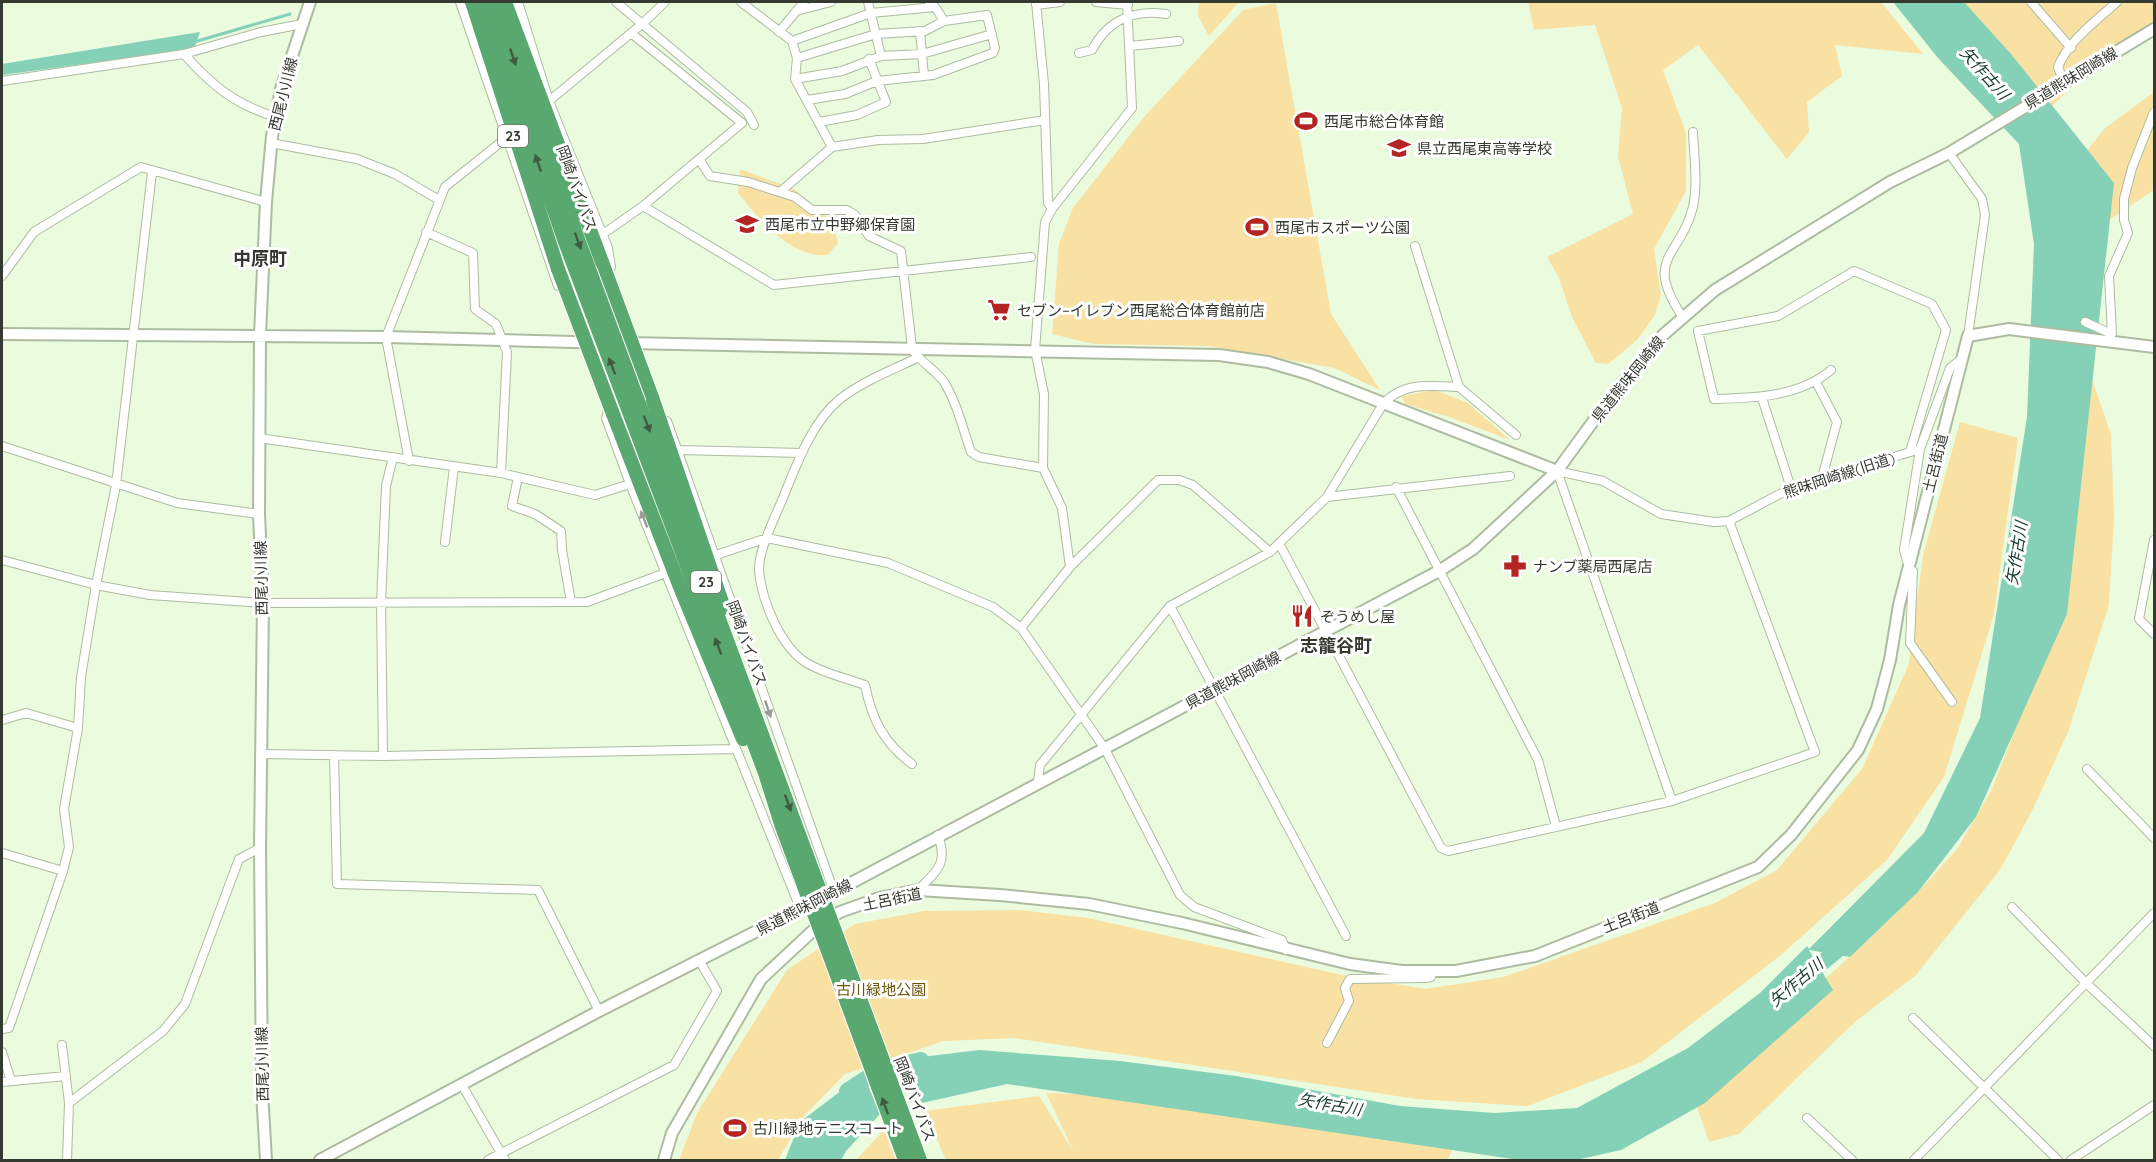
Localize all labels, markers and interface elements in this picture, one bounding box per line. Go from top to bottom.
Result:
water label: 矢作古川 [1956,43,2015,105]
street label: 県道熊味岡崎線 [2021,43,2121,113]
one-way arrow [509,48,519,66]
street label: 西尾小川線 [265,55,301,133]
sports icon: 西尾市総合体育館 [1293,108,1319,134]
place label: 西尾市総合体育館 [1324,112,1444,131]
road number: 23 [498,125,528,147]
school or university icon: 県立西尾東高等学校 [1386,135,1412,161]
place label: 県立西尾東高等学校 [1417,139,1552,158]
street label: 岡崎バイパス [553,143,601,233]
one-way arrow [532,154,542,172]
school or university icon: 西尾市立中野郷保育園 [734,211,760,237]
sports icon: 西尾市スポーツ公園 [1244,214,1270,240]
place label: 西尾市立中野郷保育園 [765,215,915,234]
place label: 西尾市スポーツ公園 [1275,218,1410,237]
one-way arrow [574,232,584,250]
district label: 中原町 [233,247,287,270]
supermarket icon: セブン−イレブン西尾総合体育館前店 [986,297,1012,323]
place label: セブン−イレブン西尾総合体育館前店 [1017,301,1265,320]
street label: 県道熊味岡崎線 [1588,332,1668,426]
one-way arrow [607,356,617,374]
one-way arrow [642,415,652,433]
street label: 土呂街道 [1919,432,1951,494]
street label: 熊味岡崎線(旧道) [1781,448,1897,502]
one-way arrow [639,510,648,528]
water label: 矢作古川 [2001,518,2031,586]
street label: 西尾小川線 [251,540,271,616]
pharmacy icon: ナンブ薬局西尾店 [1502,553,1528,579]
place label: ナンブ薬局西尾店 [1533,557,1653,576]
road number: 23 [691,571,721,593]
street label: 岡崎バイパス [723,598,771,688]
restaurant icon: ぞうめし屋 [1289,603,1315,629]
place label: ぞうめし屋 [1320,607,1395,626]
district label: 志籠谷町 [1300,634,1372,657]
one-way arrow [712,637,722,655]
street label: 県道熊味岡崎線 [1182,647,1284,713]
one-way arrow [763,700,773,718]
one-way arrow [783,794,793,812]
street label: 県道熊味岡崎線 [753,875,855,939]
street label: 土呂街道 [861,883,923,915]
street label: 土呂街道 [1600,897,1662,937]
water label: 矢作古川 [1765,952,1828,1010]
park label: 古川緑地公園 [836,980,926,999]
street label: 西尾小川線 [252,1026,272,1102]
street label: 岡崎バイパス [890,1054,940,1144]
water label: 矢作古川 [1297,1089,1365,1120]
one-way arrow [880,1096,890,1114]
sports icon: 古川緑地テニスコート [722,1115,748,1141]
place label: 古川緑地テニスコート [753,1119,903,1138]

